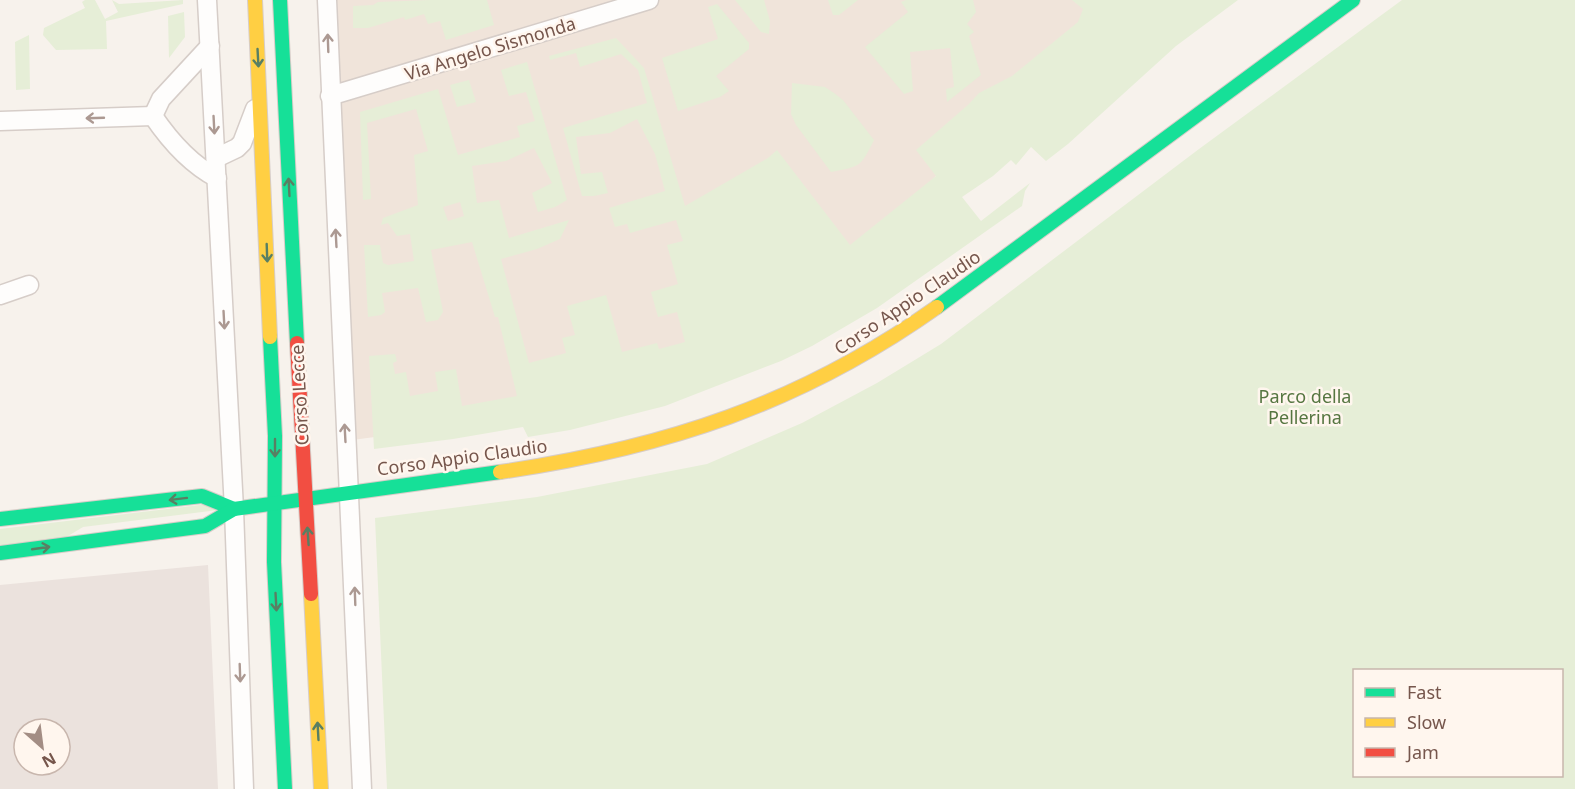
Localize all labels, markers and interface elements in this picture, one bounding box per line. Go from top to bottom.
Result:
street label: Via Angelo Sismonda [402,11,578,85]
one-way arrow [323,34,334,54]
one-way arrow [253,48,264,68]
one-way arrow [85,112,105,123]
one-way arrow [208,115,219,135]
one-way arrow [283,178,294,198]
one-way arrow [331,229,342,249]
one-way arrow [262,243,273,263]
street label: Corso Appio Claudio [829,244,985,360]
one-way arrow [218,310,229,330]
street label: Corso Lecce [284,344,314,446]
park label: Parco della Pellerina [1259,384,1351,429]
one-way arrow [339,423,350,443]
street label: Corso Appio Claudio [375,433,549,481]
one-way arrow [269,438,281,458]
one-way arrow [169,493,189,504]
one-way arrow [302,526,313,546]
one-way arrow [31,542,51,553]
one-way arrow [349,587,360,607]
one-way arrow [271,592,282,612]
one-way arrow [234,662,245,682]
legend [1353,669,1563,777]
text: Fast [1407,680,1442,704]
text: Slow [1407,710,1446,734]
north arrow [12,717,72,777]
one-way arrow [313,721,324,741]
text: Jam [1405,740,1439,764]
text: N [38,747,60,773]

